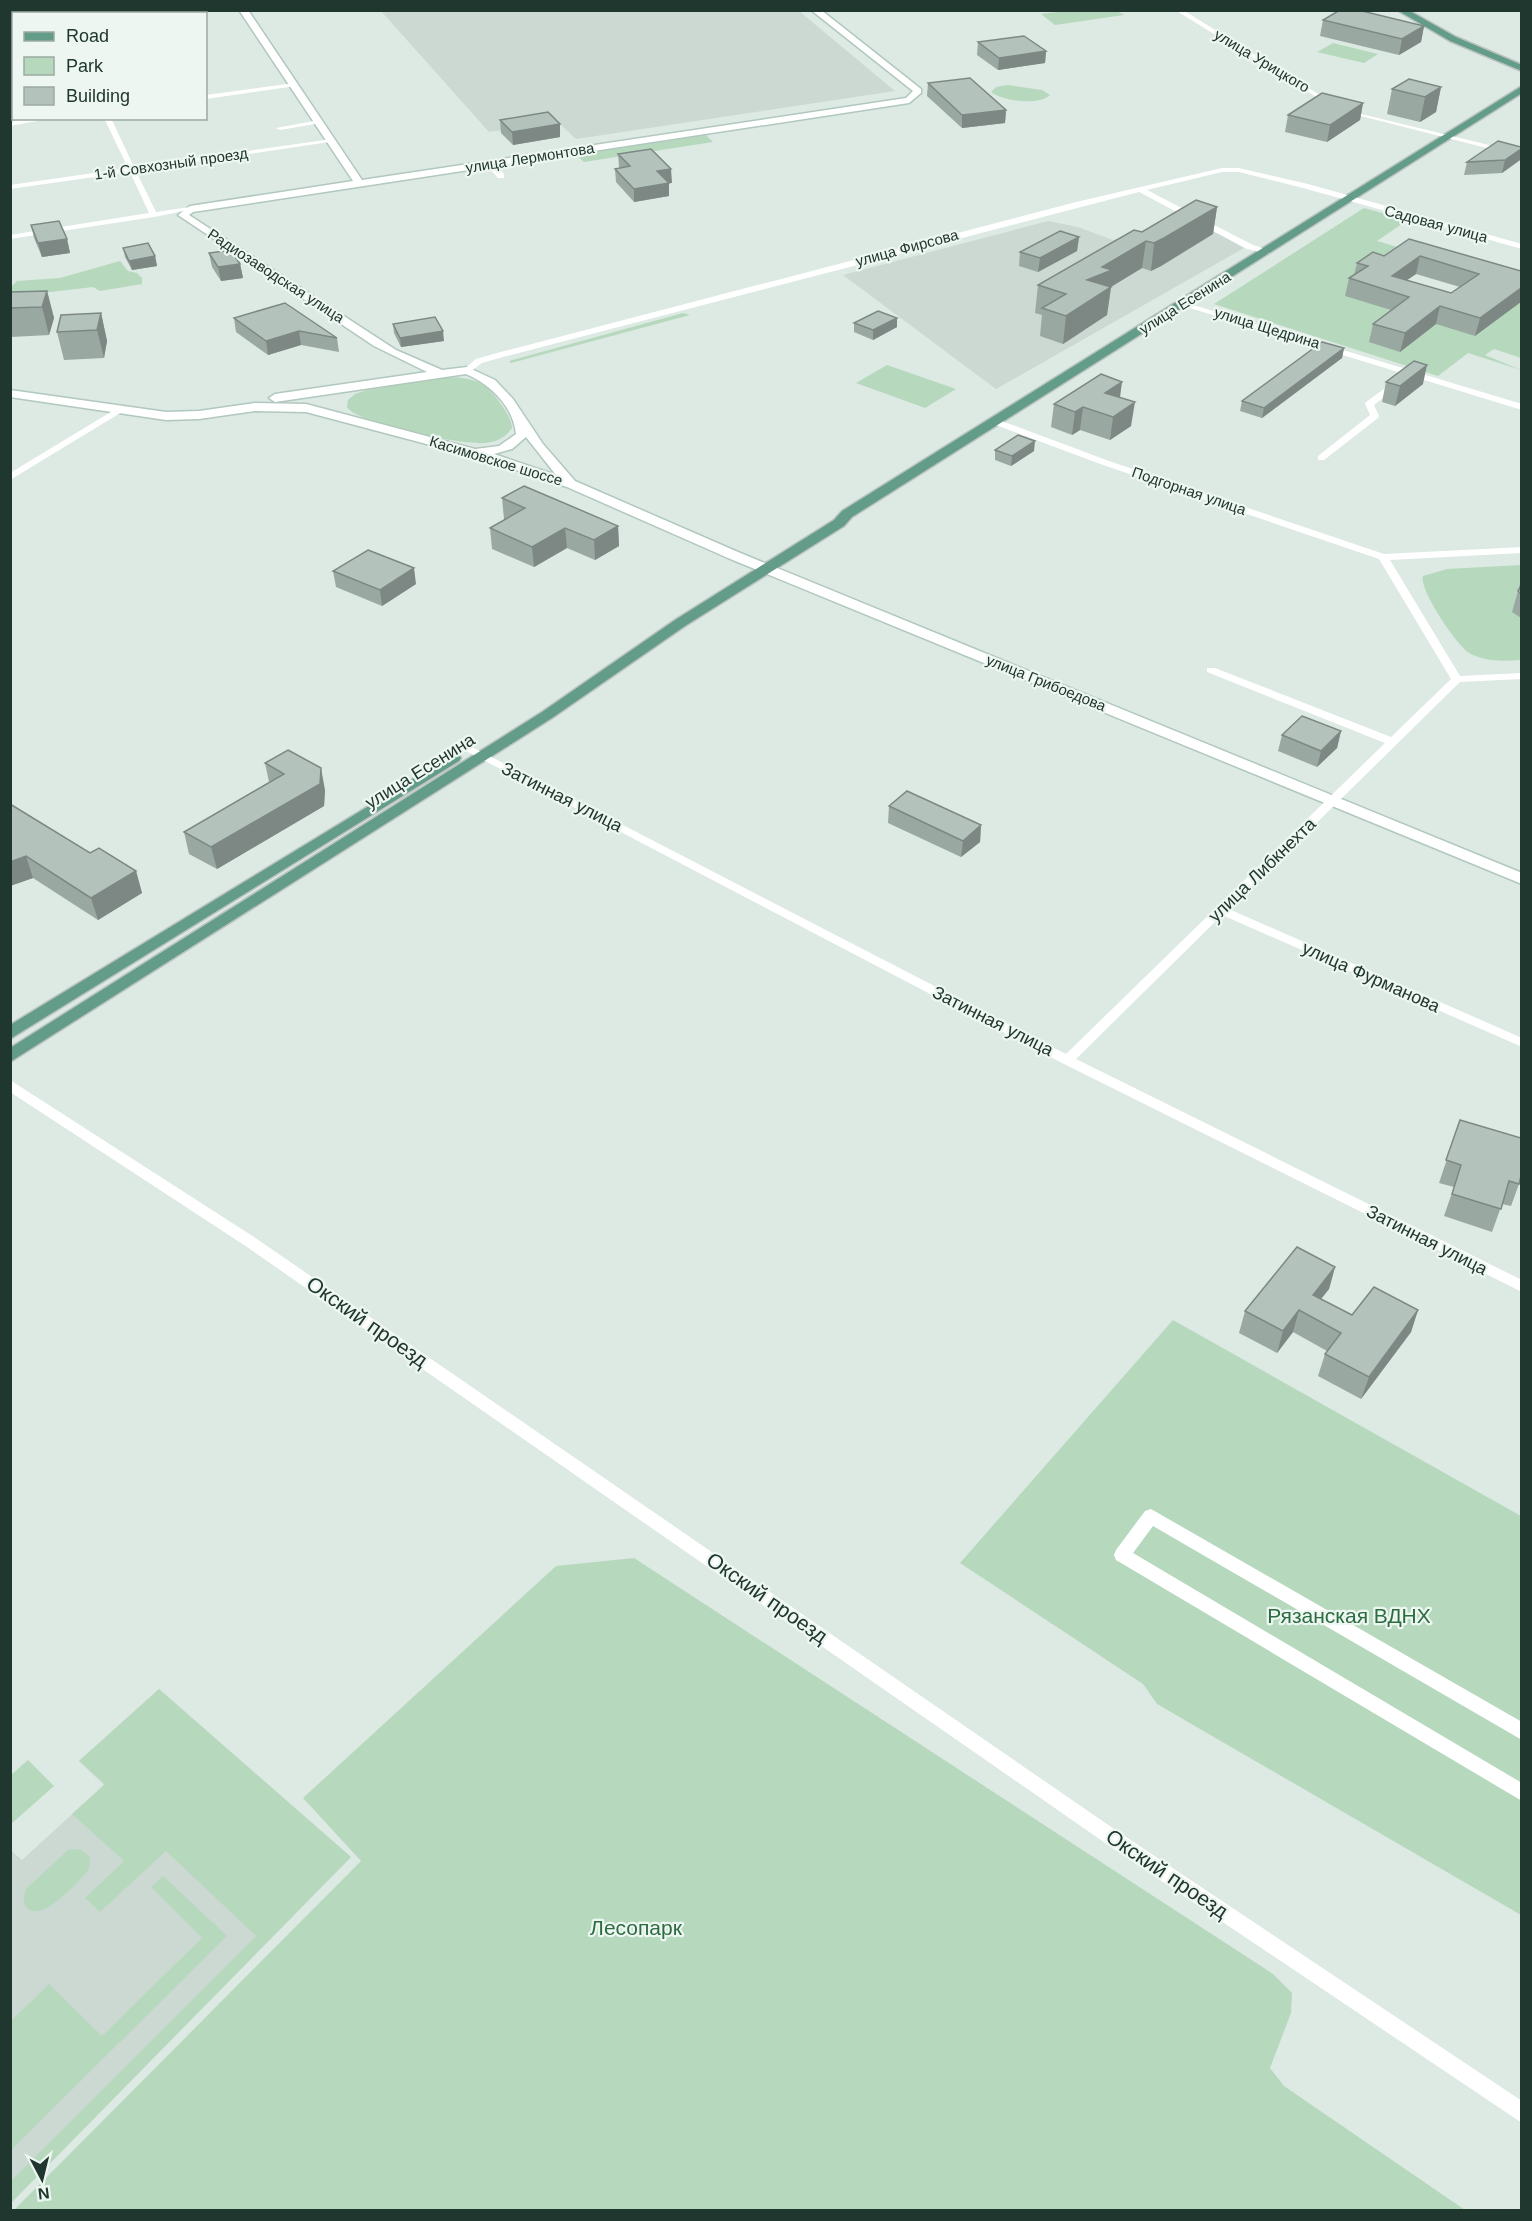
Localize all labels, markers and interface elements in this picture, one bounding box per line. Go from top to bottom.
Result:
legend [12,12,207,120]
street label: улица Урицкого [1212,25,1313,96]
text: Road [66,26,109,46]
text: Park [66,56,104,76]
text: Building [66,86,130,106]
street label: улица Лермонтова [464,139,596,176]
street label: 1-й Совхозный проезд [93,144,249,183]
street label: Садовая улица [1383,202,1490,246]
street label: Радиозаводская улица [205,225,348,326]
street label: улица Фирсова [854,225,961,269]
street label: улица Есенина [1136,267,1234,337]
street label: улица Щедрина [1212,303,1323,352]
street label: Касимовское шоссе [428,432,565,489]
street label: Подгорная улица [1130,463,1249,518]
street label: улица Грибоедова [984,651,1109,715]
street label: улица Есенина [362,729,479,813]
street label: Затинная улица [498,758,627,837]
street label: улица Либкнехта [1204,813,1320,926]
street label: улица Фурманова [1299,938,1444,1017]
street label: Затинная улица [929,982,1058,1061]
street label: Затинная улица [1363,1201,1492,1280]
street label: Окский проезд [302,1271,432,1372]
street label: Окский проезд [702,1547,832,1648]
park label: Рязанская ВДНХ [1267,1604,1431,1627]
street label: Окский проезд [1102,1824,1233,1923]
park label: Лесопарк [590,1916,683,1939]
north arrow [12,2149,72,2209]
text: N [37,2184,51,2203]

